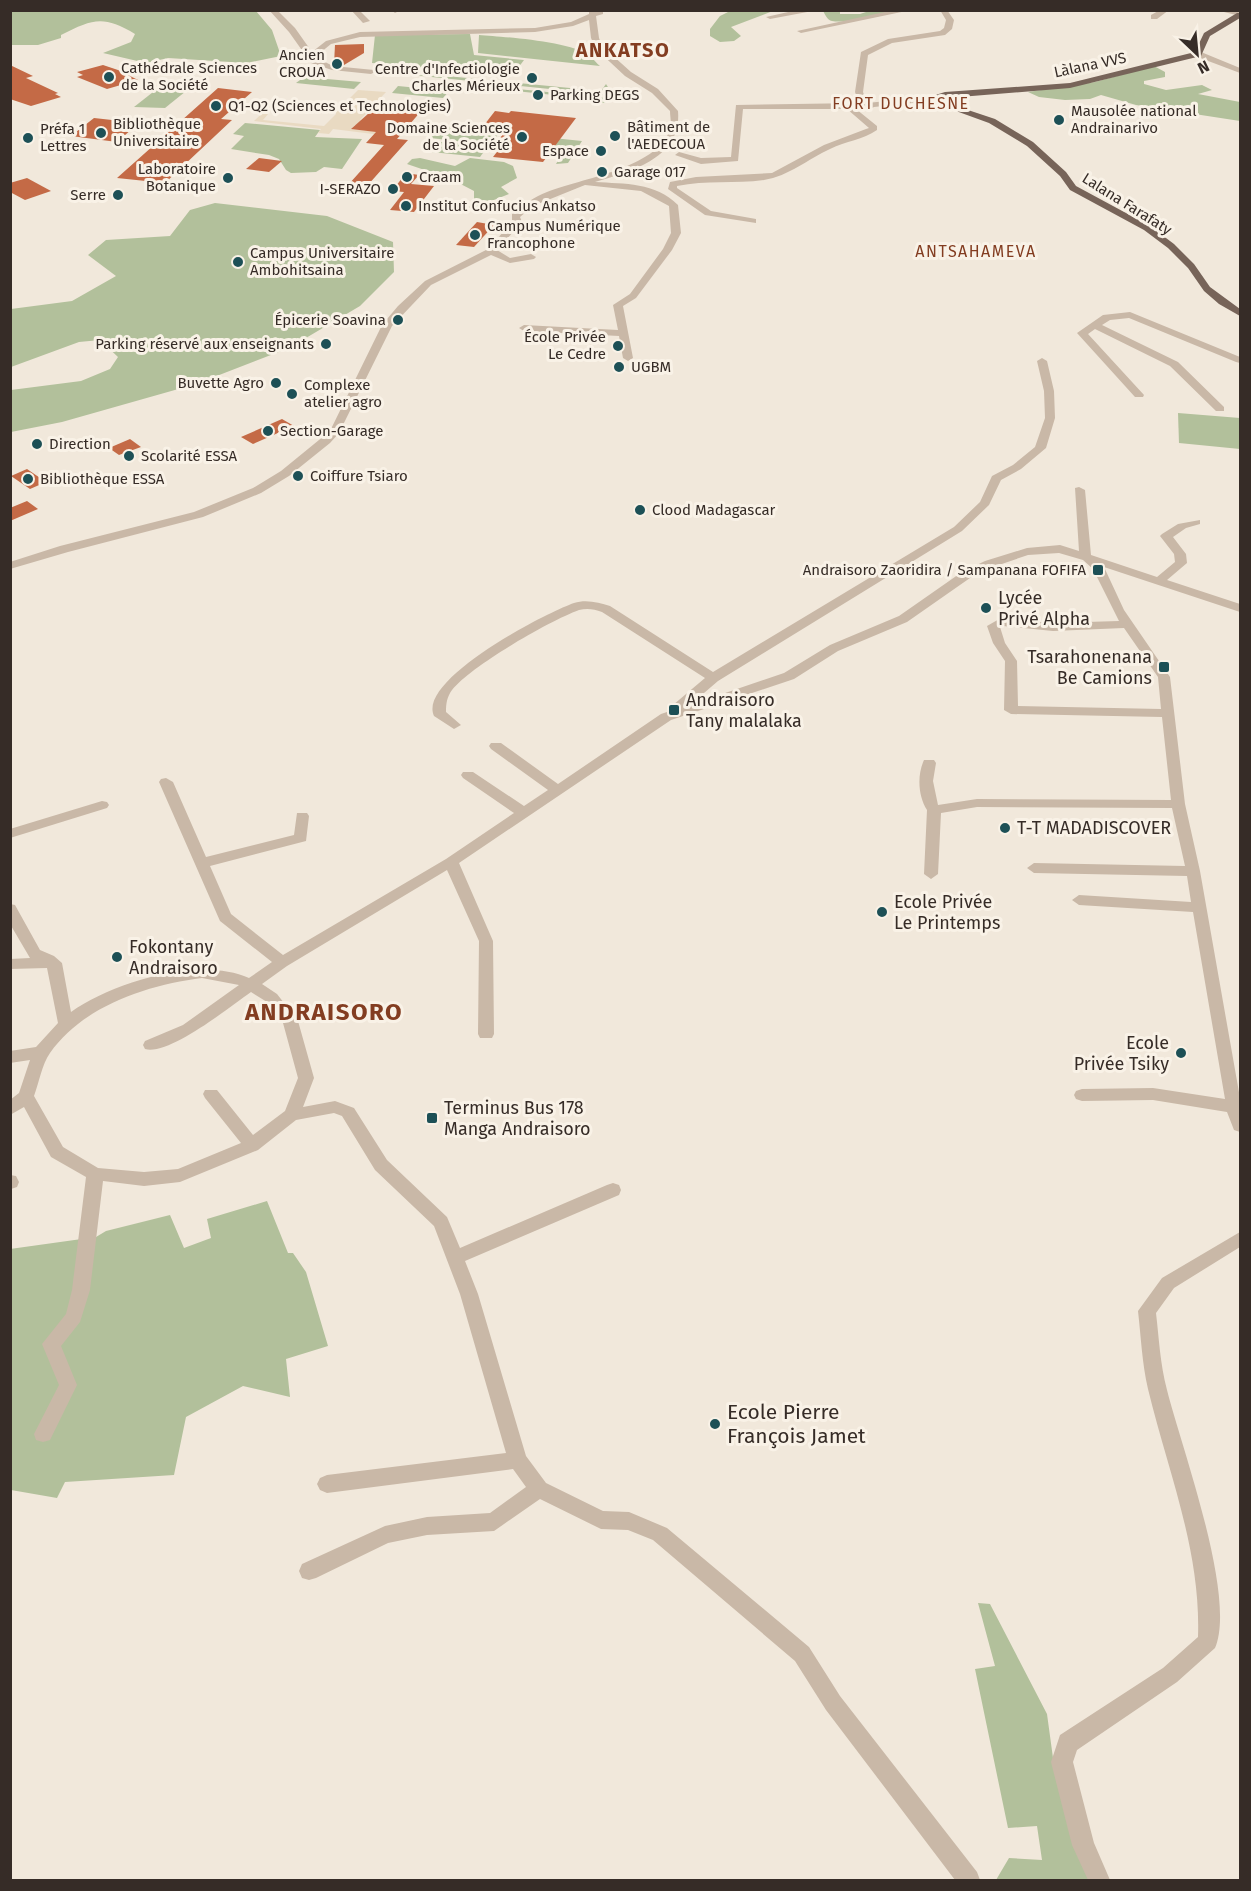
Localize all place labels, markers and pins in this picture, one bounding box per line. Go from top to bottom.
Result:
place label: Ancien CROUA [279,46,325,81]
marker: Ancien CROUA [330,57,344,71]
place label: Cathédrale Sciences de la Société [121,59,257,94]
place label: Centre d'Infectiologie Charles Mérieux [375,60,521,95]
marker: Cathédrale Sciences de la Société [102,70,116,84]
marker: Centre d'Infectiologie Charles Mérieux [525,71,539,85]
place label: Parking DEGS [550,86,639,104]
marker: Parking DEGS [531,88,545,102]
place label: Q1-Q2 (Sciences et Technologies) [228,97,451,115]
marker: Q1-Q2 (Sciences et Technologies) [209,99,223,113]
place label: Mausolée national Andrainarivo [1071,102,1197,137]
marker: Mausolée national Andrainarivo [1052,113,1066,127]
place label: Bibliothèque Universitaire [113,115,201,150]
place label: Bâtiment de l'AEDECOUA [627,118,710,153]
place label: Domaine Sciences de la Société [387,119,510,154]
place label: Préfa 1 Lettres [40,120,87,155]
marker: Bibliothèque Universitaire [94,126,108,140]
marker: Bâtiment de l'AEDECOUA [608,129,622,143]
marker: Domaine Sciences de la Société [515,130,529,144]
marker: Préfa 1 Lettres [21,131,35,145]
place label: Espace [542,142,589,160]
marker: Espace [594,144,608,158]
place label: Laboratoire Botanique [138,160,216,195]
place label: Garage 017 [614,163,686,181]
marker: Garage 017 [595,165,609,179]
place label: Craam [419,168,462,186]
marker: Craam [400,170,414,184]
marker: Laboratoire Botanique [221,171,235,185]
place label: I-SERAZO [319,180,381,198]
marker: I-SERAZO [386,182,400,196]
place label: Serre [70,186,106,204]
marker: Serre [111,188,125,202]
place label: Institut Confucius Ankatso [418,197,596,215]
marker: Institut Confucius Ankatso [399,199,413,213]
place label: Campus Numérique Francophone [487,217,621,252]
marker: Campus Numérique Francophone [468,228,482,242]
place label: Campus Universitaire Ambohitsaina [250,244,394,279]
marker: Campus Universitaire Ambohitsaina [231,255,245,269]
place label: Épicerie Soavina [274,311,386,329]
marker: Épicerie Soavina [391,313,405,327]
place label: École Privée Le Cedre [524,328,606,363]
place label: Parking réservé aux enseignants [95,335,314,353]
marker: Parking réservé aux enseignants [319,337,333,351]
marker: École Privée Le Cedre [611,339,625,353]
place label: UGBM [631,358,671,376]
marker: UGBM [612,360,626,374]
place label: Buvette Agro [177,374,264,392]
marker: Buvette Agro [269,376,283,390]
place label: Complexe atelier agro [304,376,382,411]
marker: Complexe atelier agro [285,387,299,401]
place label: Section-Garage [280,422,383,440]
marker: Section-Garage [261,424,275,438]
place label: Direction [49,435,111,453]
marker: Direction [30,437,44,451]
place label: Scolarité ESSA [141,447,238,465]
marker: Scolarité ESSA [122,449,136,463]
place label: Coiffure Tsiaro [310,467,408,485]
marker: Coiffure Tsiaro [291,469,305,483]
place label: Bibliothèque ESSA [40,470,165,488]
marker: Bibliothèque ESSA [21,472,35,486]
place label: Clood Madagascar [652,501,776,519]
marker: Clood Madagascar [633,503,647,517]
place label: Andraisoro Zaoridira / Sampanana FOFIFA [803,561,1086,579]
marker: Andraisoro Zaoridira / Sampanana FOFIFA [1091,563,1105,577]
place label: Lycée Privé Alpha [998,587,1090,630]
marker: Lycée Privé Alpha [979,601,993,615]
place label: Tsarahonenana Be Camions [1027,646,1152,689]
marker: Tsarahonenana Be Camions [1157,660,1171,674]
place label: Andraisoro Tany malalaka [686,689,802,732]
marker: Andraisoro Tany malalaka [667,703,681,717]
place label: T-T MADADISCOVER [1017,817,1171,839]
marker: T-T MADADISCOVER [998,821,1012,835]
place label: Ecole Privée Le Printemps [894,891,1000,934]
marker: Ecole Privée Le Printemps [875,905,889,919]
place label: Fokontany Andraisoro [129,936,218,979]
marker: Fokontany Andraisoro [110,950,124,964]
place label: Ecole Privée Tsiky [1074,1032,1169,1075]
marker: Ecole Privée Tsiky [1174,1046,1188,1060]
place label: Terminus Bus 178 Manga Andraisoro [444,1097,591,1140]
marker: Terminus Bus 178 Manga Andraisoro [425,1111,439,1125]
place label: Ecole Pierre François Jamet [727,1399,866,1449]
marker: Ecole Pierre François Jamet [708,1417,722,1431]

